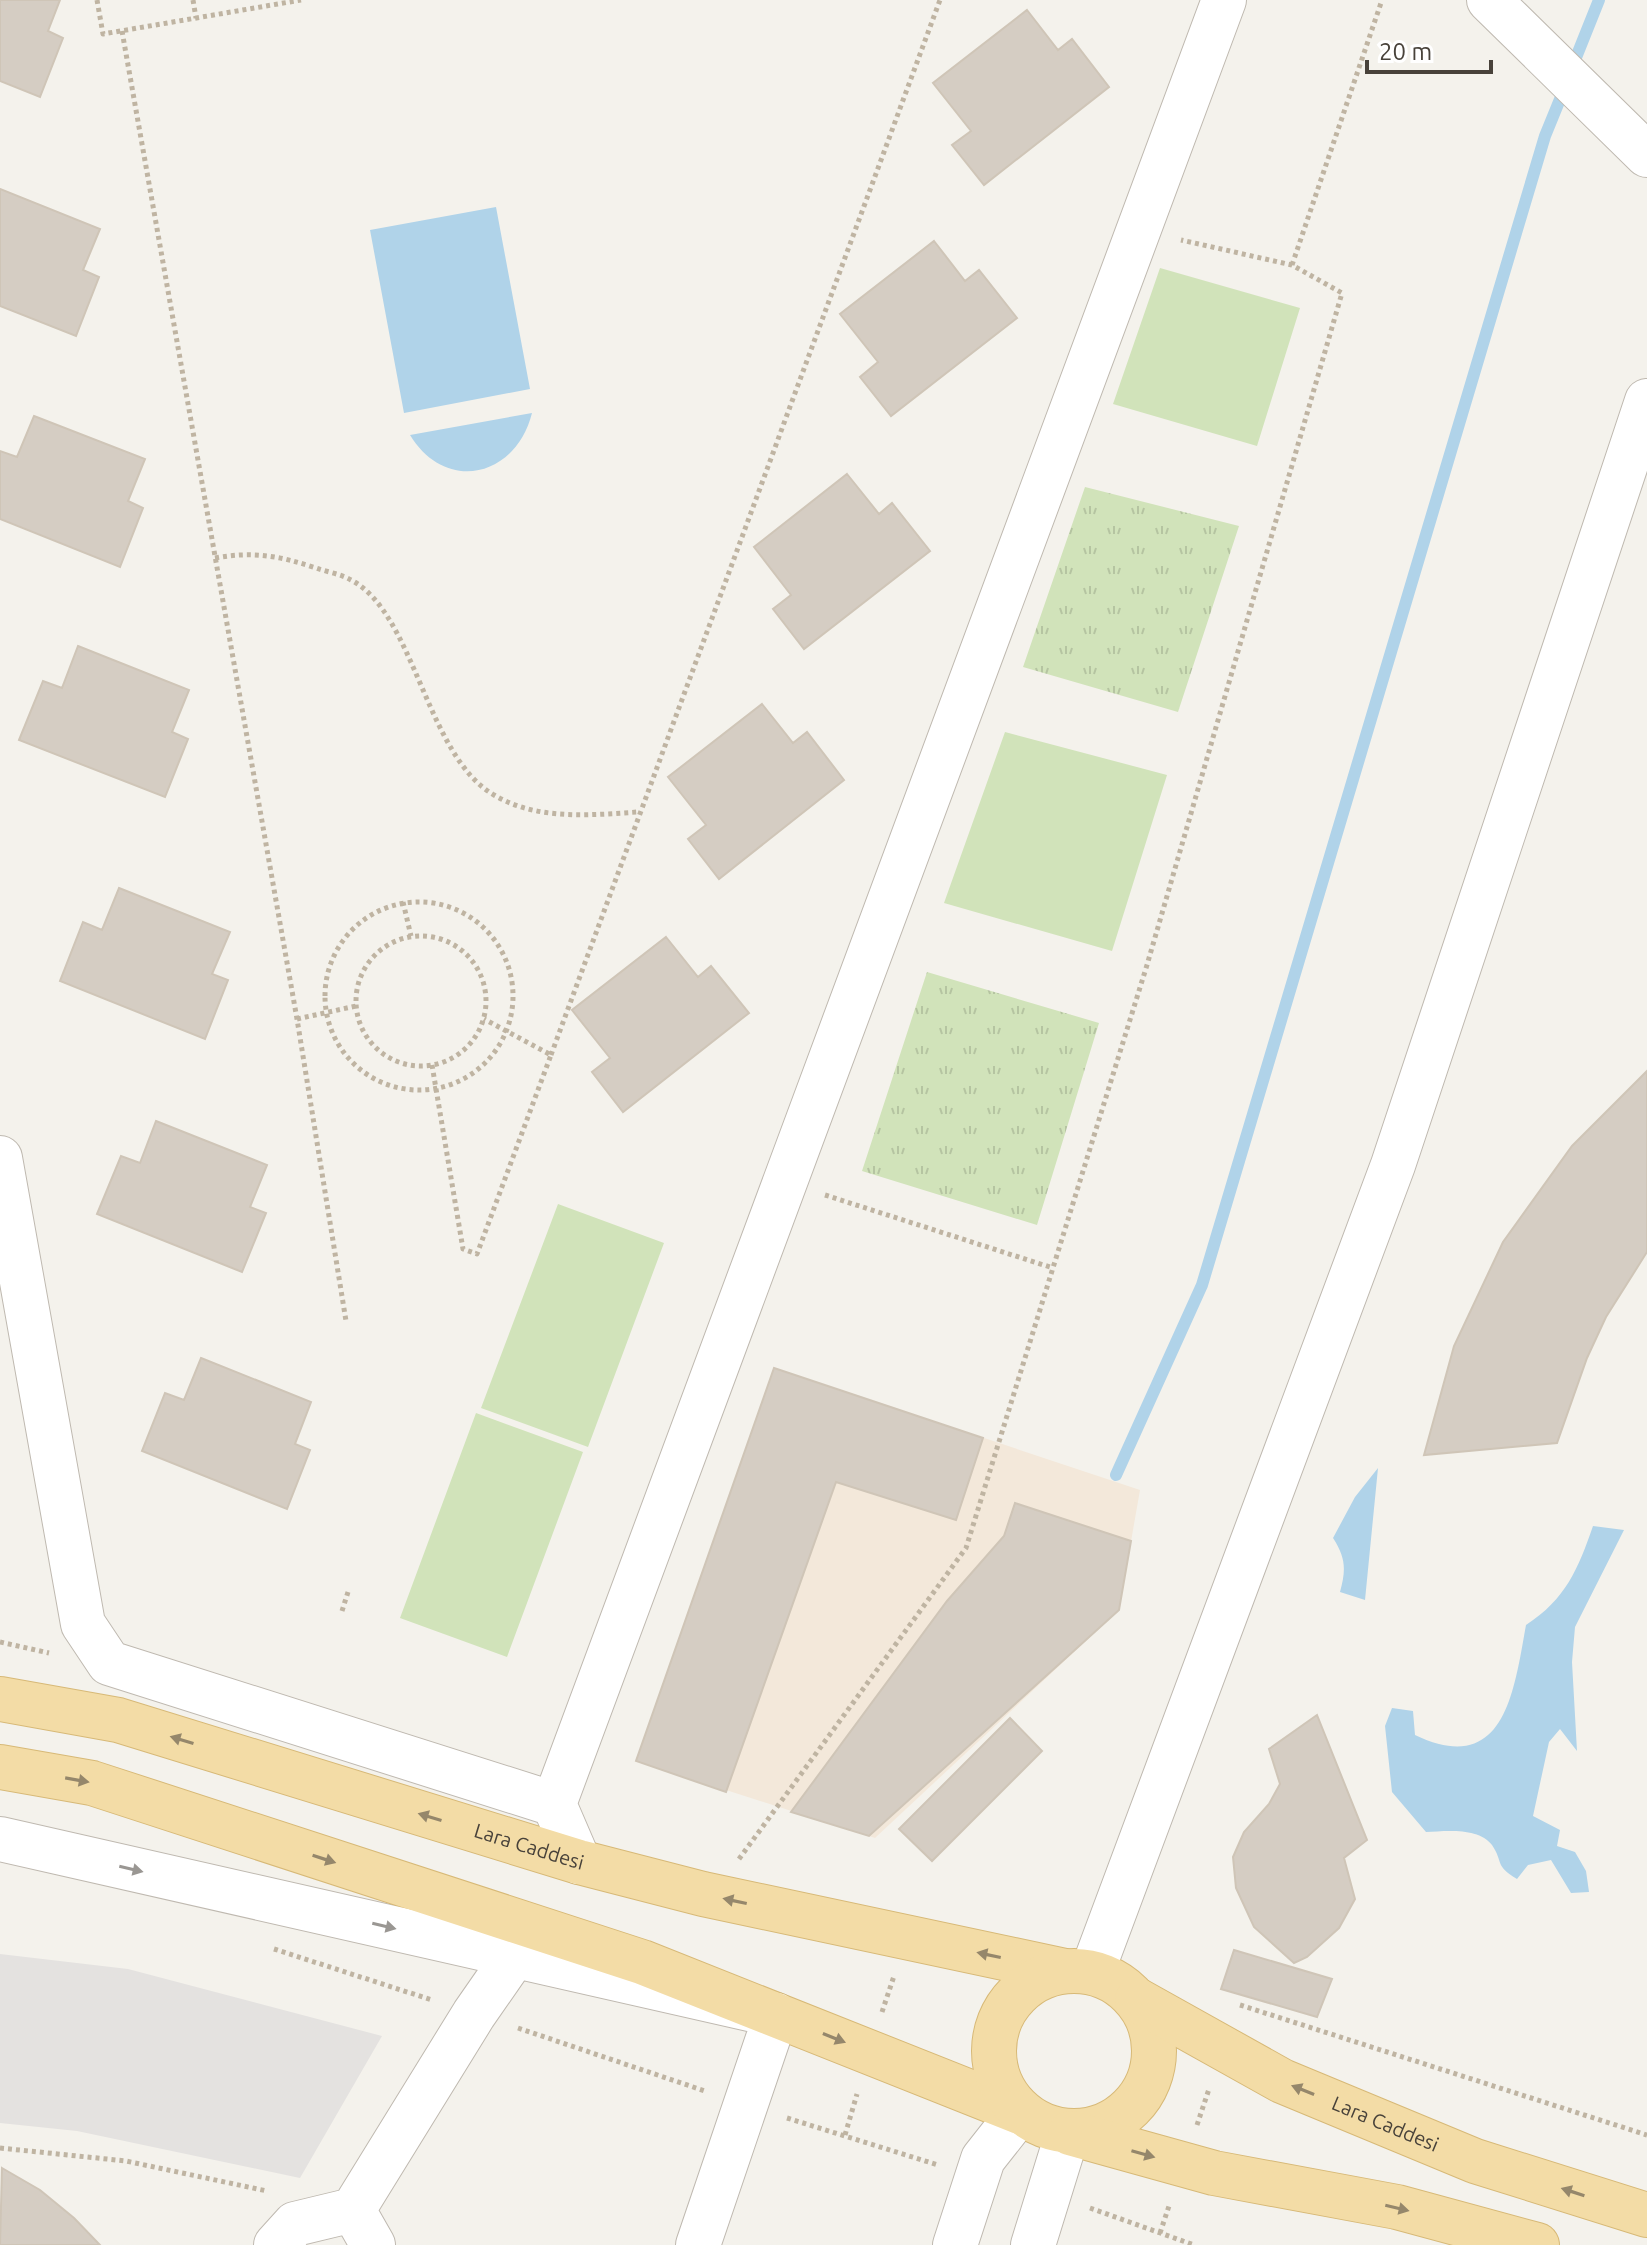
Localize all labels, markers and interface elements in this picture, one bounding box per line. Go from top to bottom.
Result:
scale bar [1367,24,1491,74]
text: 20 m [1379,38,1432,65]
one-way arrow [170,1733,194,1746]
one-way arrow [65,1775,90,1787]
one-way arrow [418,1810,442,1822]
street label: Lara Caddesi [472,1818,586,1874]
one-way arrow [313,1853,337,1866]
one-way arrow [118,1863,143,1876]
one-way arrow [722,1894,747,1907]
one-way arrow [372,1920,397,1933]
one-way arrow [976,1948,1001,1961]
one-way arrow [822,2032,846,2045]
one-way arrow [1291,2084,1315,2097]
street label: Lara Caddesi [1329,2091,1442,2156]
one-way arrow [1131,2148,1155,2161]
one-way arrow [1560,2185,1584,2197]
one-way arrow [1385,2202,1410,2215]

